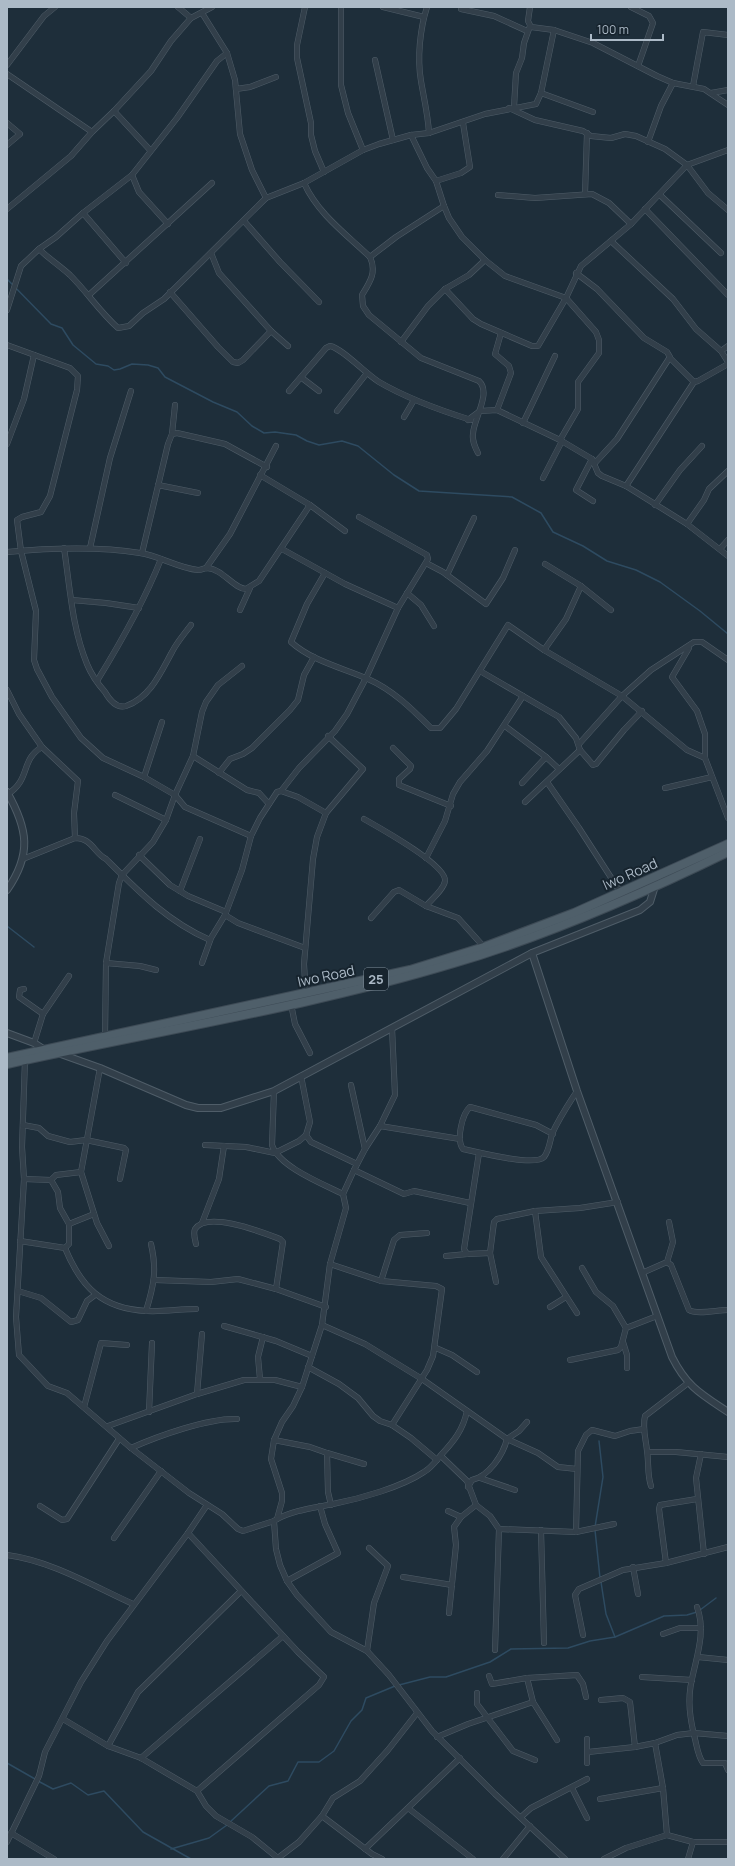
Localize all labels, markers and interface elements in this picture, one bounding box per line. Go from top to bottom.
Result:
scale bar [591,16,663,42]
text: 100 m [597,21,629,38]
street label: Iwo Road [599,853,660,894]
street label: Iwo Road [296,960,356,991]
road number: 25 [364,968,388,990]

